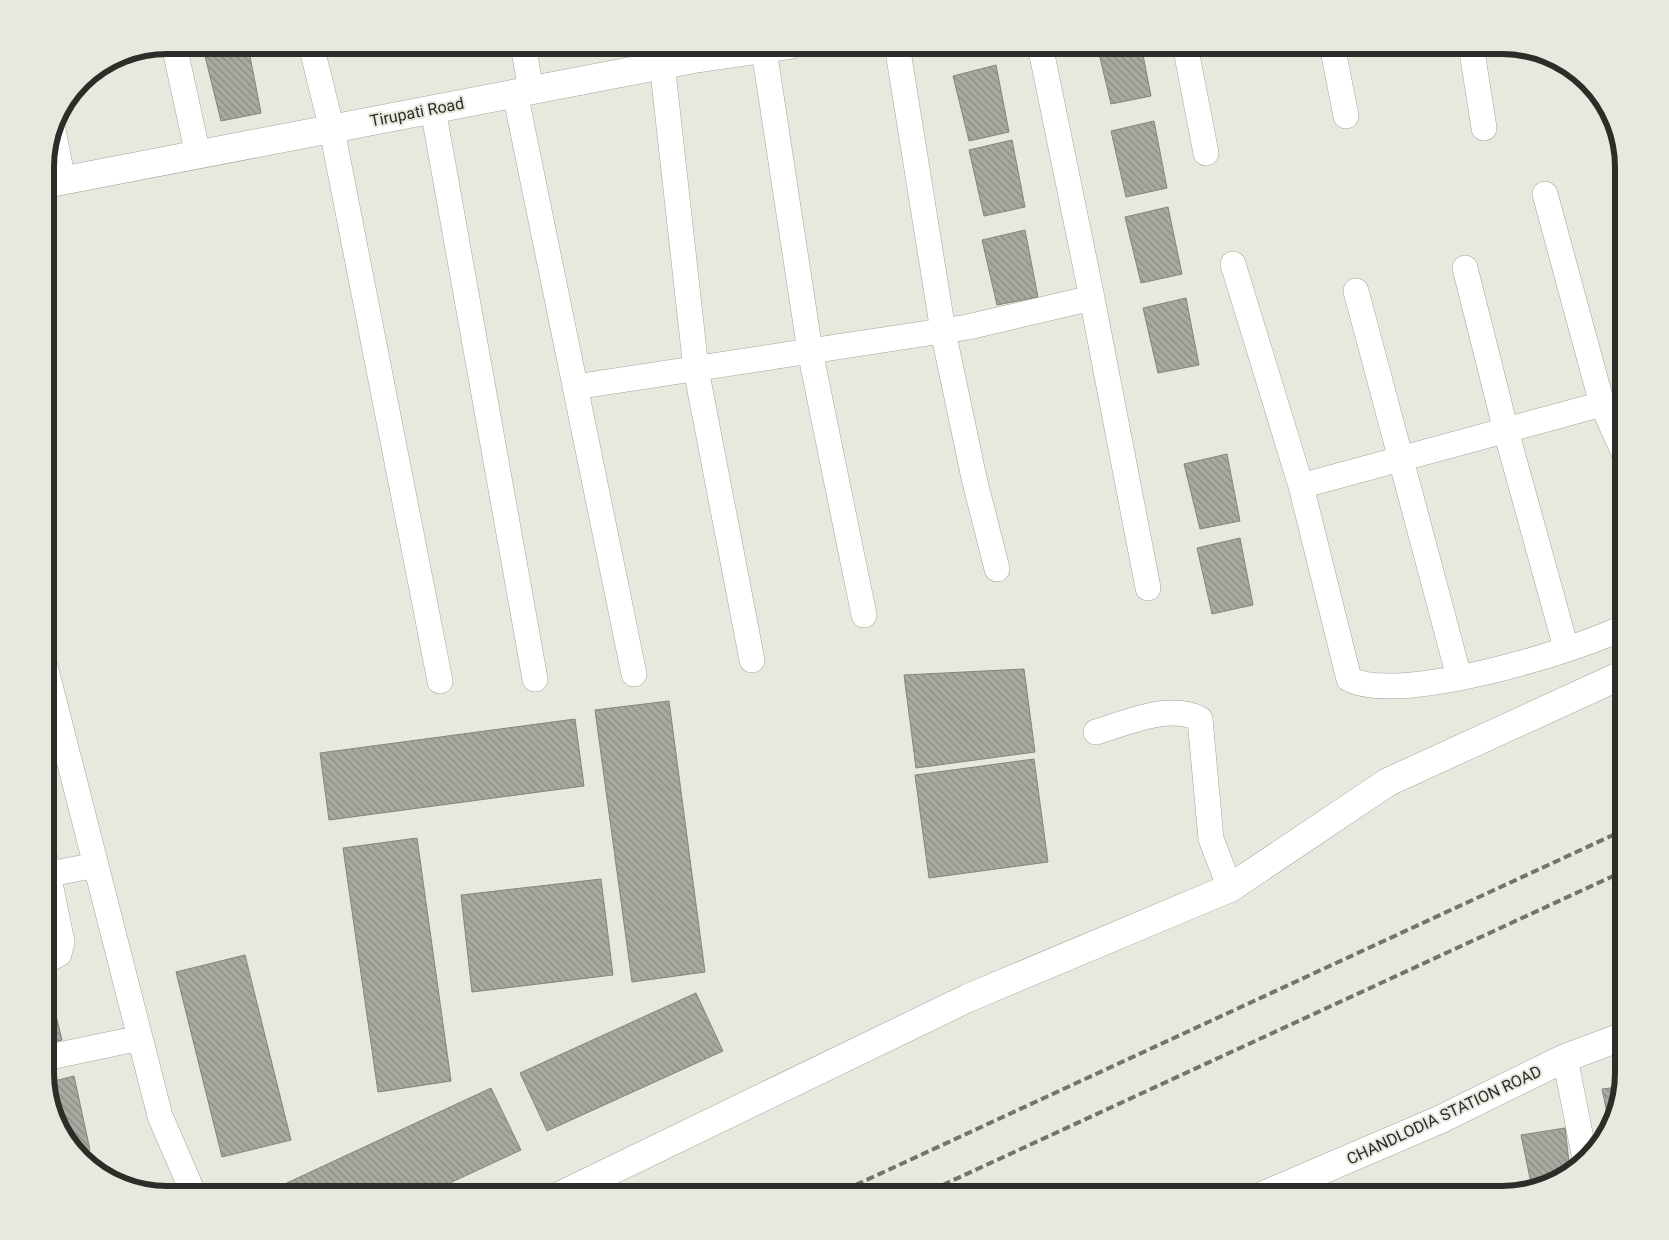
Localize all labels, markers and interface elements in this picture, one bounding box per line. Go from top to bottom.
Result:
street label: Tirupati Road [368,94,466,130]
street label: CHANDLODIA STATION ROAD [1344,1061,1544,1169]

